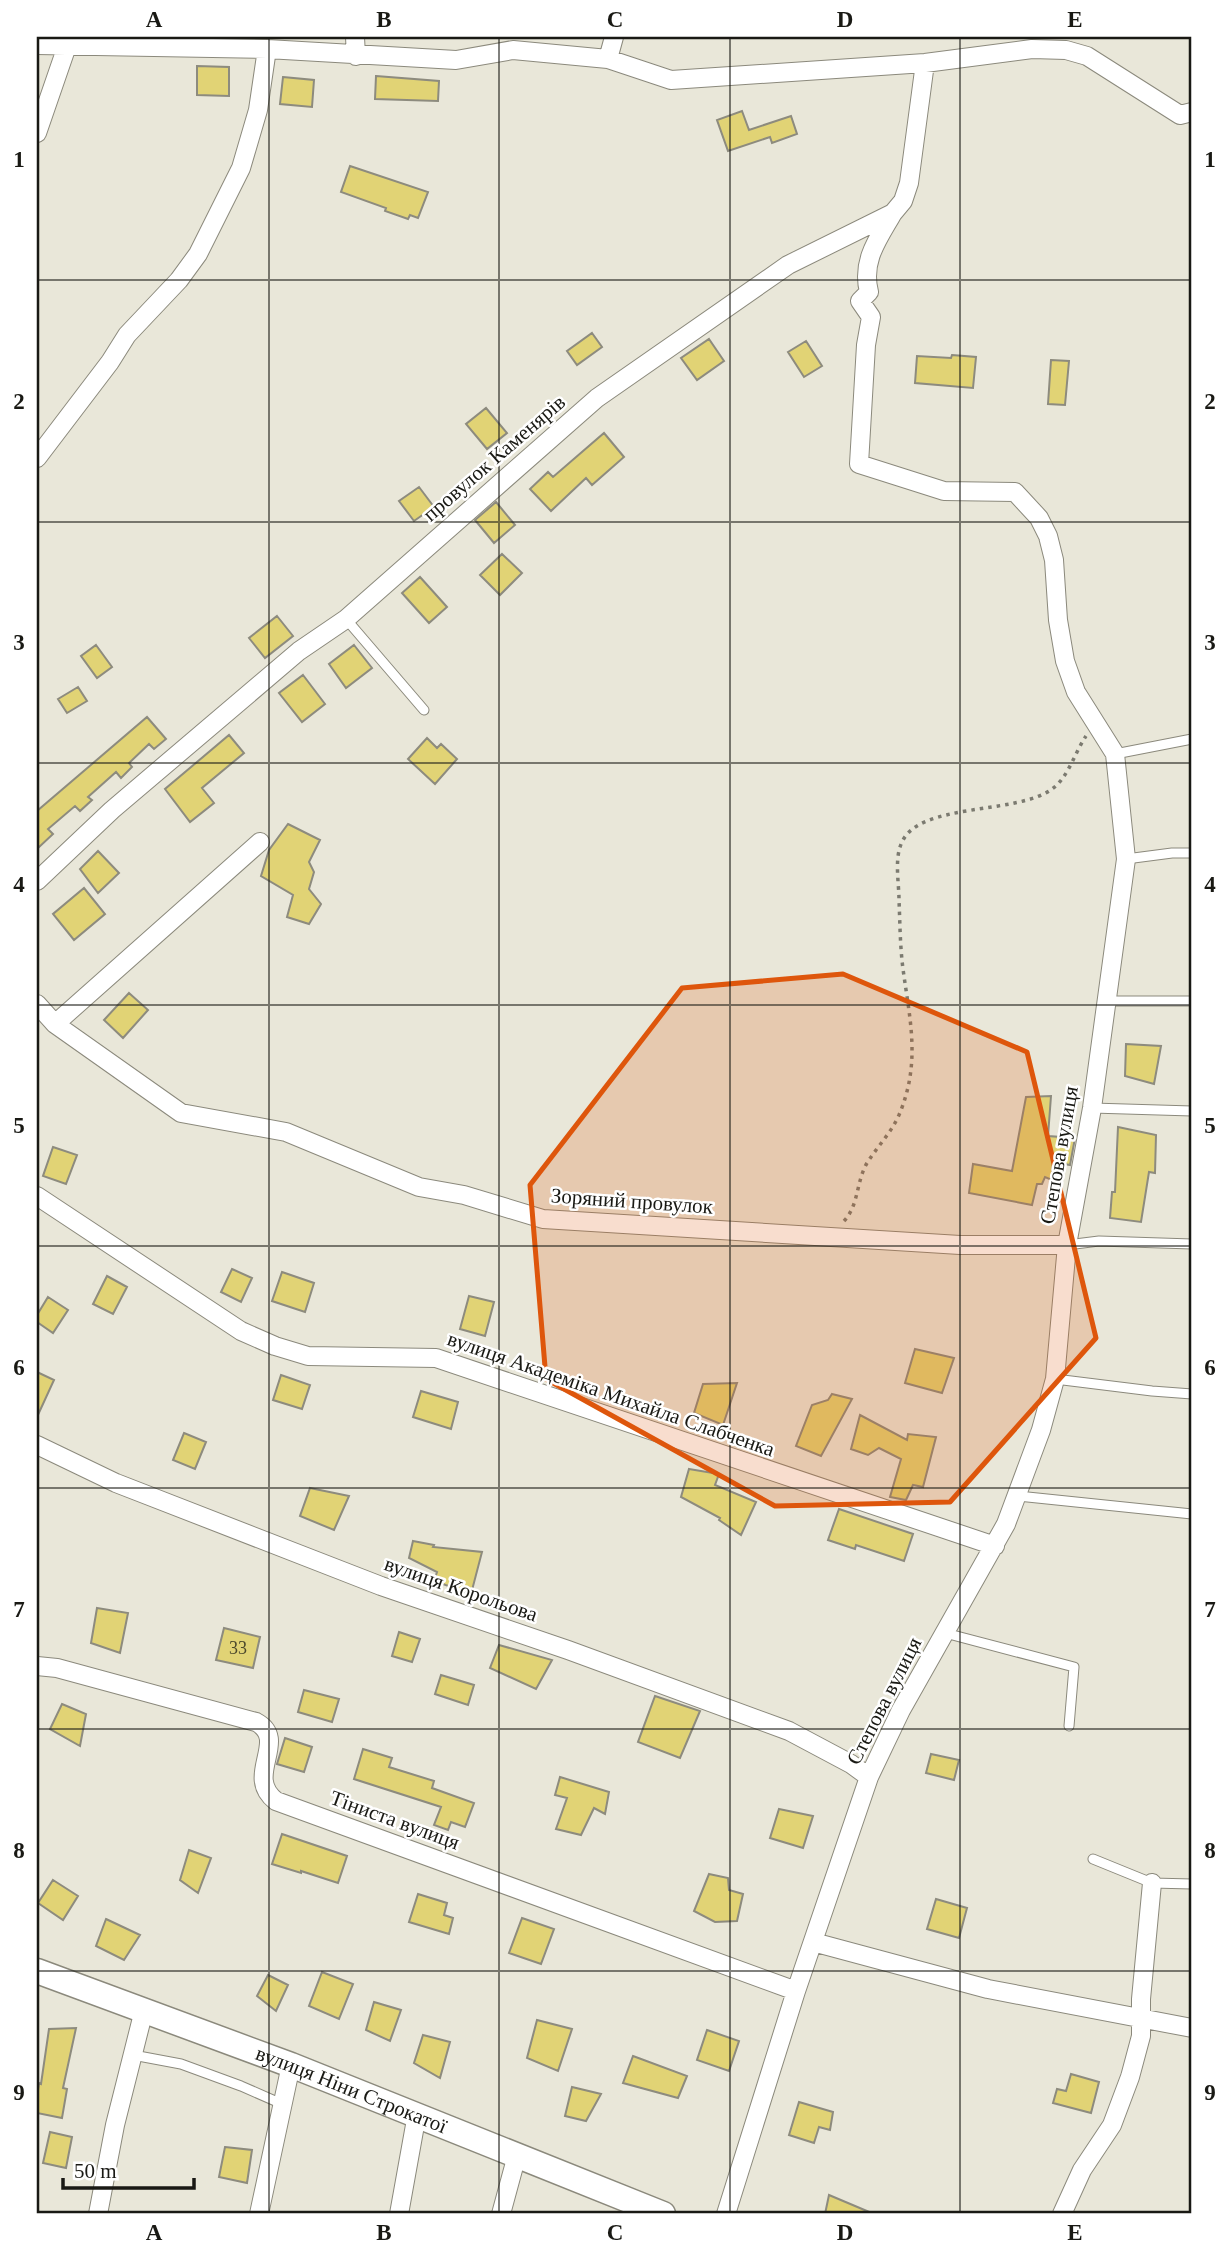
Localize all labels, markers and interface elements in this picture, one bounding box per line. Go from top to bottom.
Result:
text: A [146,7,163,32]
text: B [376,7,392,32]
text: C [607,7,623,32]
text: D [837,7,853,32]
text: E [1067,7,1083,32]
text: 1 [13,147,25,172]
text: 1 [1204,147,1216,172]
text: 2 [13,389,25,414]
text: 2 [1204,389,1216,414]
street label: провулок Каменярів [418,390,570,526]
text: 3 [13,630,25,655]
text: 3 [1204,630,1216,655]
text: 4 [13,872,25,897]
text: 4 [1204,872,1216,897]
street label: Степова вулиця [1035,1084,1083,1226]
text: 5 [13,1113,25,1138]
text: 5 [1204,1113,1216,1138]
street label: Зоряний провулок [550,1183,715,1219]
street label: вулиця Академіка Михайла Слабченка [444,1327,778,1462]
text: 6 [13,1355,25,1380]
text: 6 [1204,1355,1216,1380]
street label: вулиця Корольова [381,1552,541,1627]
text: 7 [13,1597,25,1622]
text: 7 [1204,1597,1216,1622]
street label: Степова вулиця [842,1633,927,1769]
house number: 33 [229,1638,247,1658]
street label: Тіниста вулиця [327,1785,463,1855]
text: 8 [13,1838,25,1863]
text: 8 [1204,1838,1216,1863]
street label: вулиця Ніни Строкатої [253,2041,451,2138]
text: 9 [13,2080,25,2105]
text: 9 [1204,2080,1216,2105]
scale bar [63,2146,194,2190]
text: 50 m [74,2159,117,2183]
text: A [146,2220,163,2245]
text: B [376,2220,392,2245]
text: C [607,2220,623,2245]
text: D [837,2220,853,2245]
text: E [1067,2220,1083,2245]

